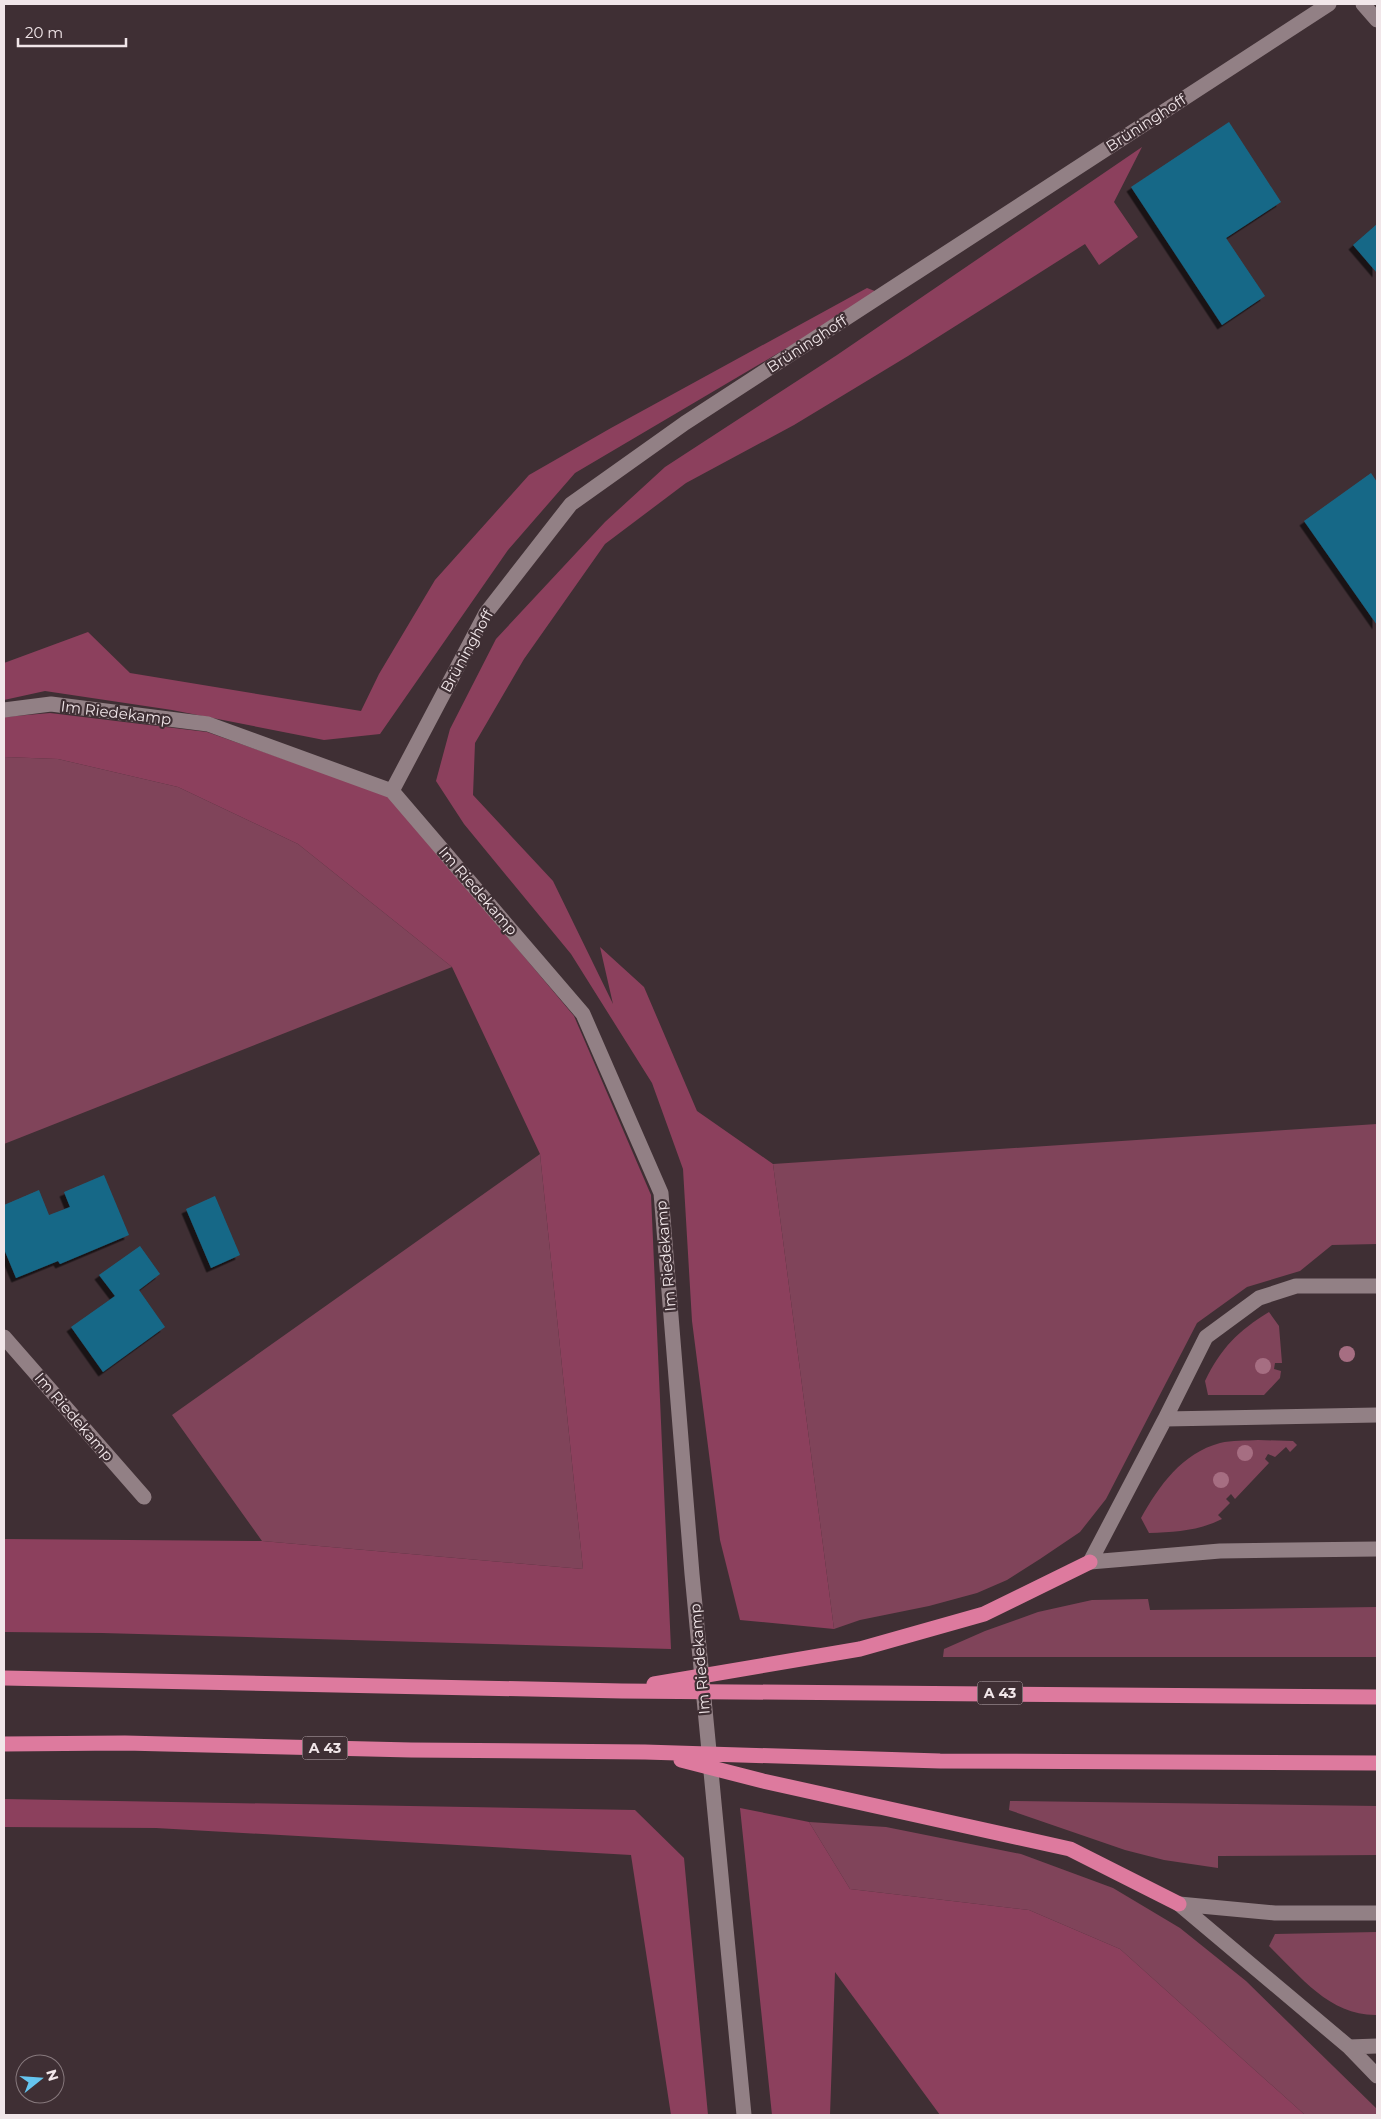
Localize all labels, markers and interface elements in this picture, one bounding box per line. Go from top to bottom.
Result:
scale bar [18,15,125,47]
text: 20 m [25,23,63,42]
street label: Brüninghoff [1102,89,1190,156]
street label: Brüninghoff [763,310,851,377]
street label: Brüninghoff [436,605,498,695]
street label: Im Riedekamp [60,696,172,729]
street label: Im Riedekamp [435,842,522,939]
street label: Im Riedekamp [651,1200,680,1312]
street label: Im Riedekamp [31,1368,118,1465]
street label: Im Riedekamp [685,1603,714,1715]
road number: A 43 [978,1682,1022,1705]
road number: A 43 [302,1736,348,1760]
north arrow [15,2054,65,2104]
text: N [42,2067,63,2083]

